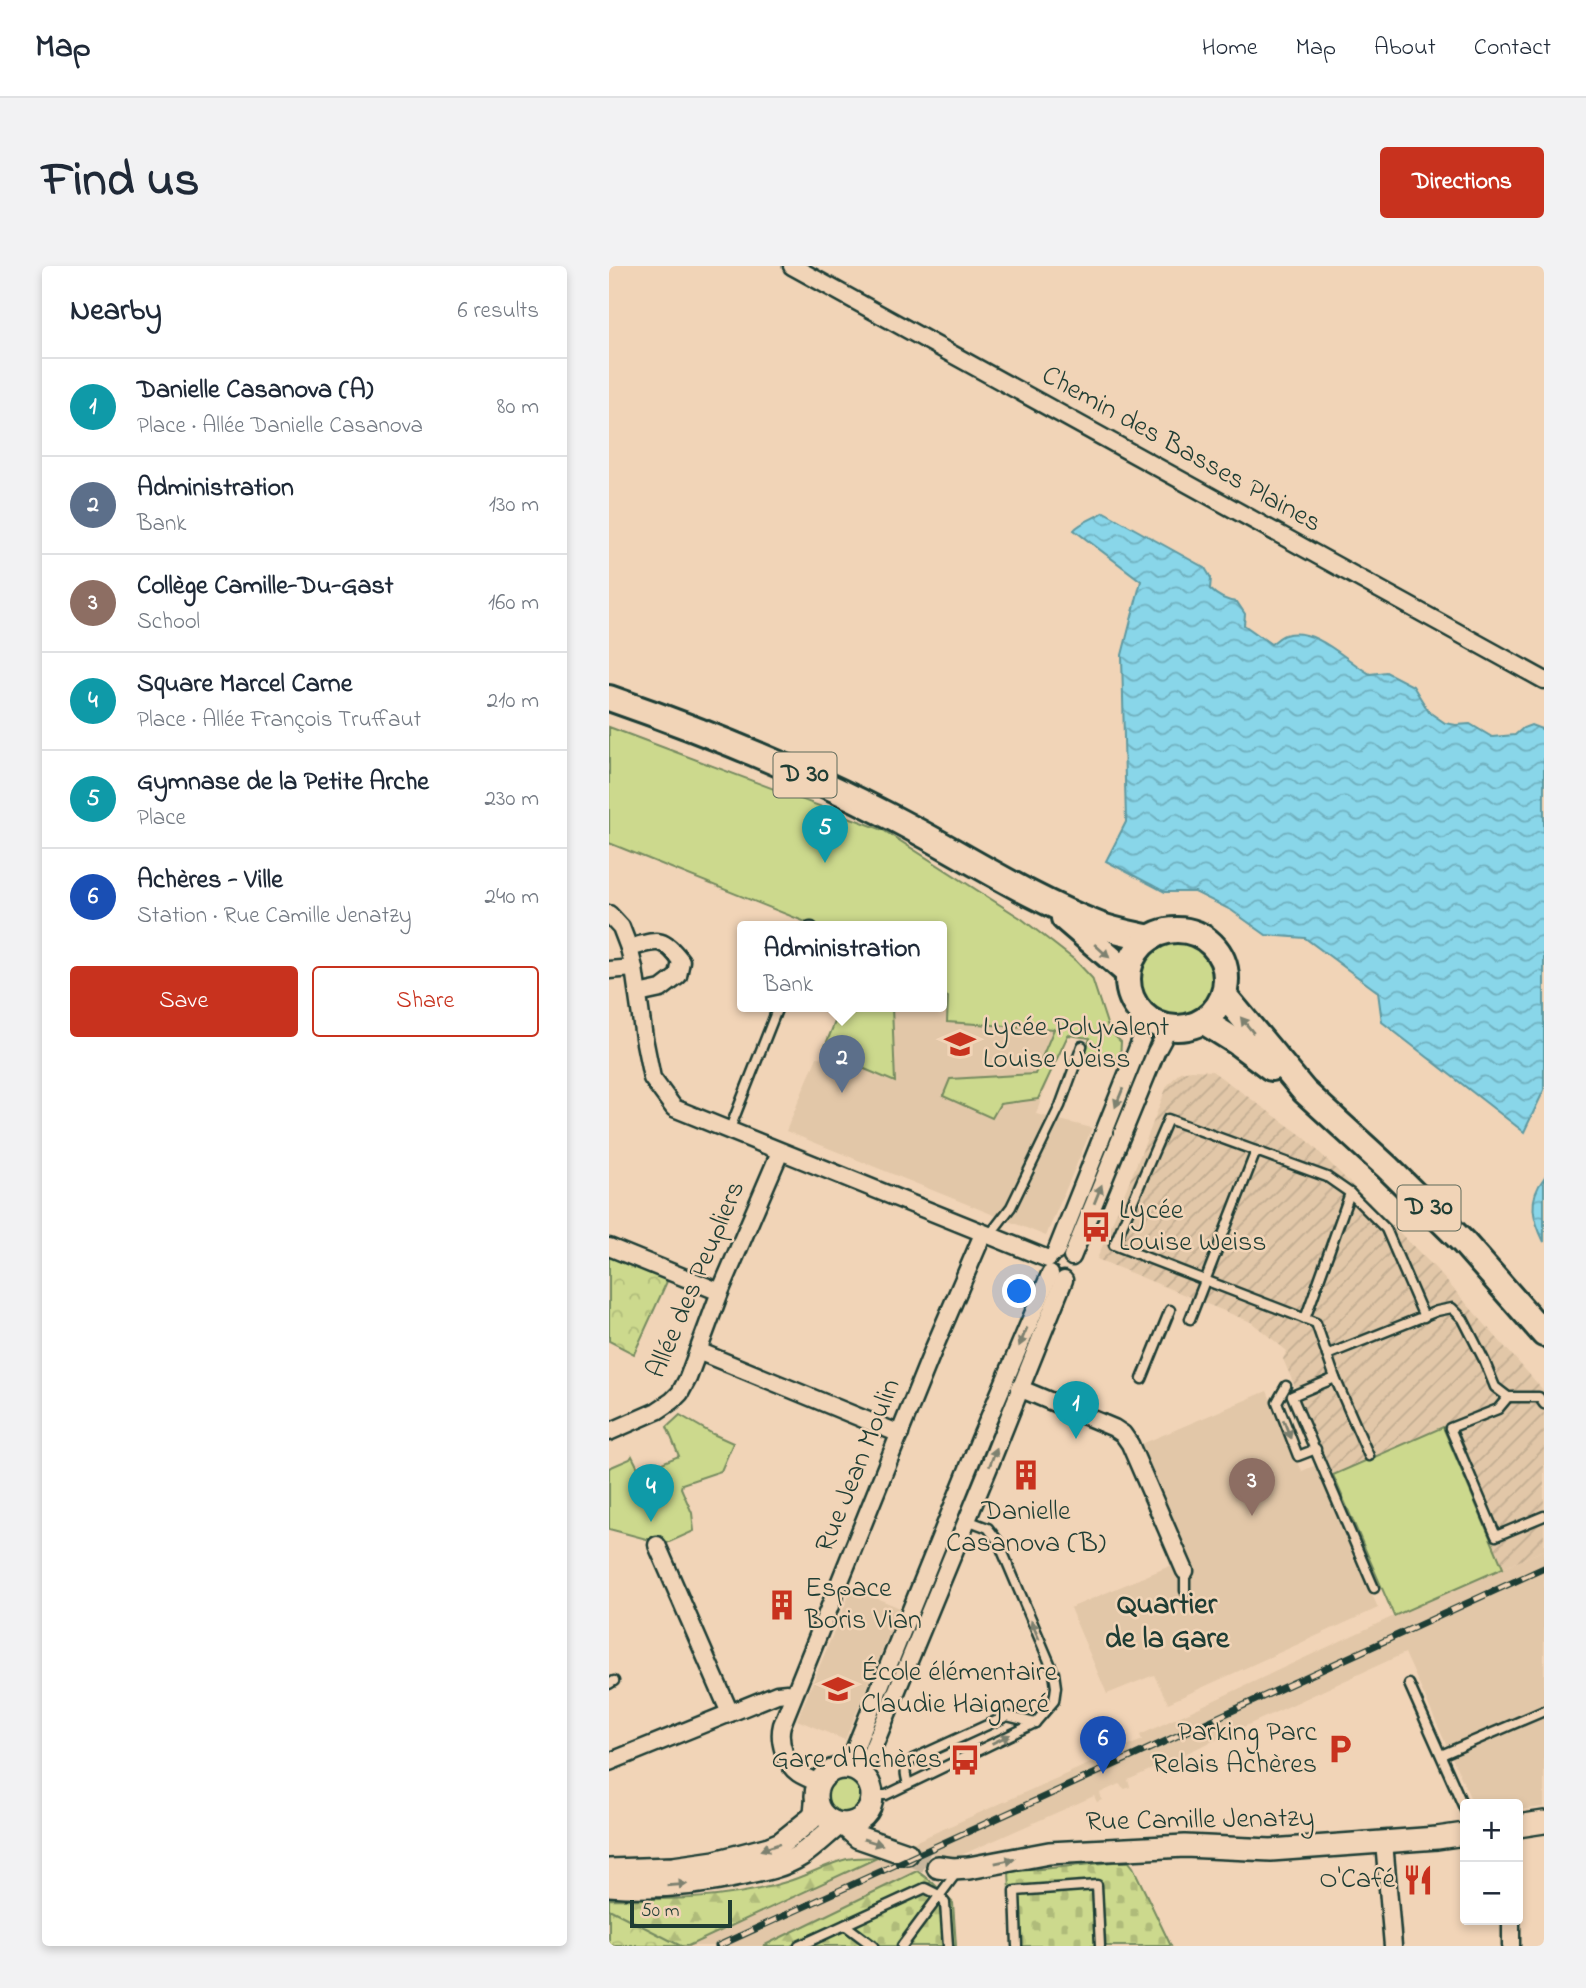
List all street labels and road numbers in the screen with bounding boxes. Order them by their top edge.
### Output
street label: Chemin des Basses Plaines [1033,356,1329,544]
road number: D 30 [773,752,837,797]
street label: Allée des Peupliers [637,1175,757,1385]
road number: D 30 [1397,1186,1461,1231]
street label: Rue Jean Moulin [806,1373,912,1559]
street label: Rue Camille Jenatzy [1085,1799,1315,1843]

